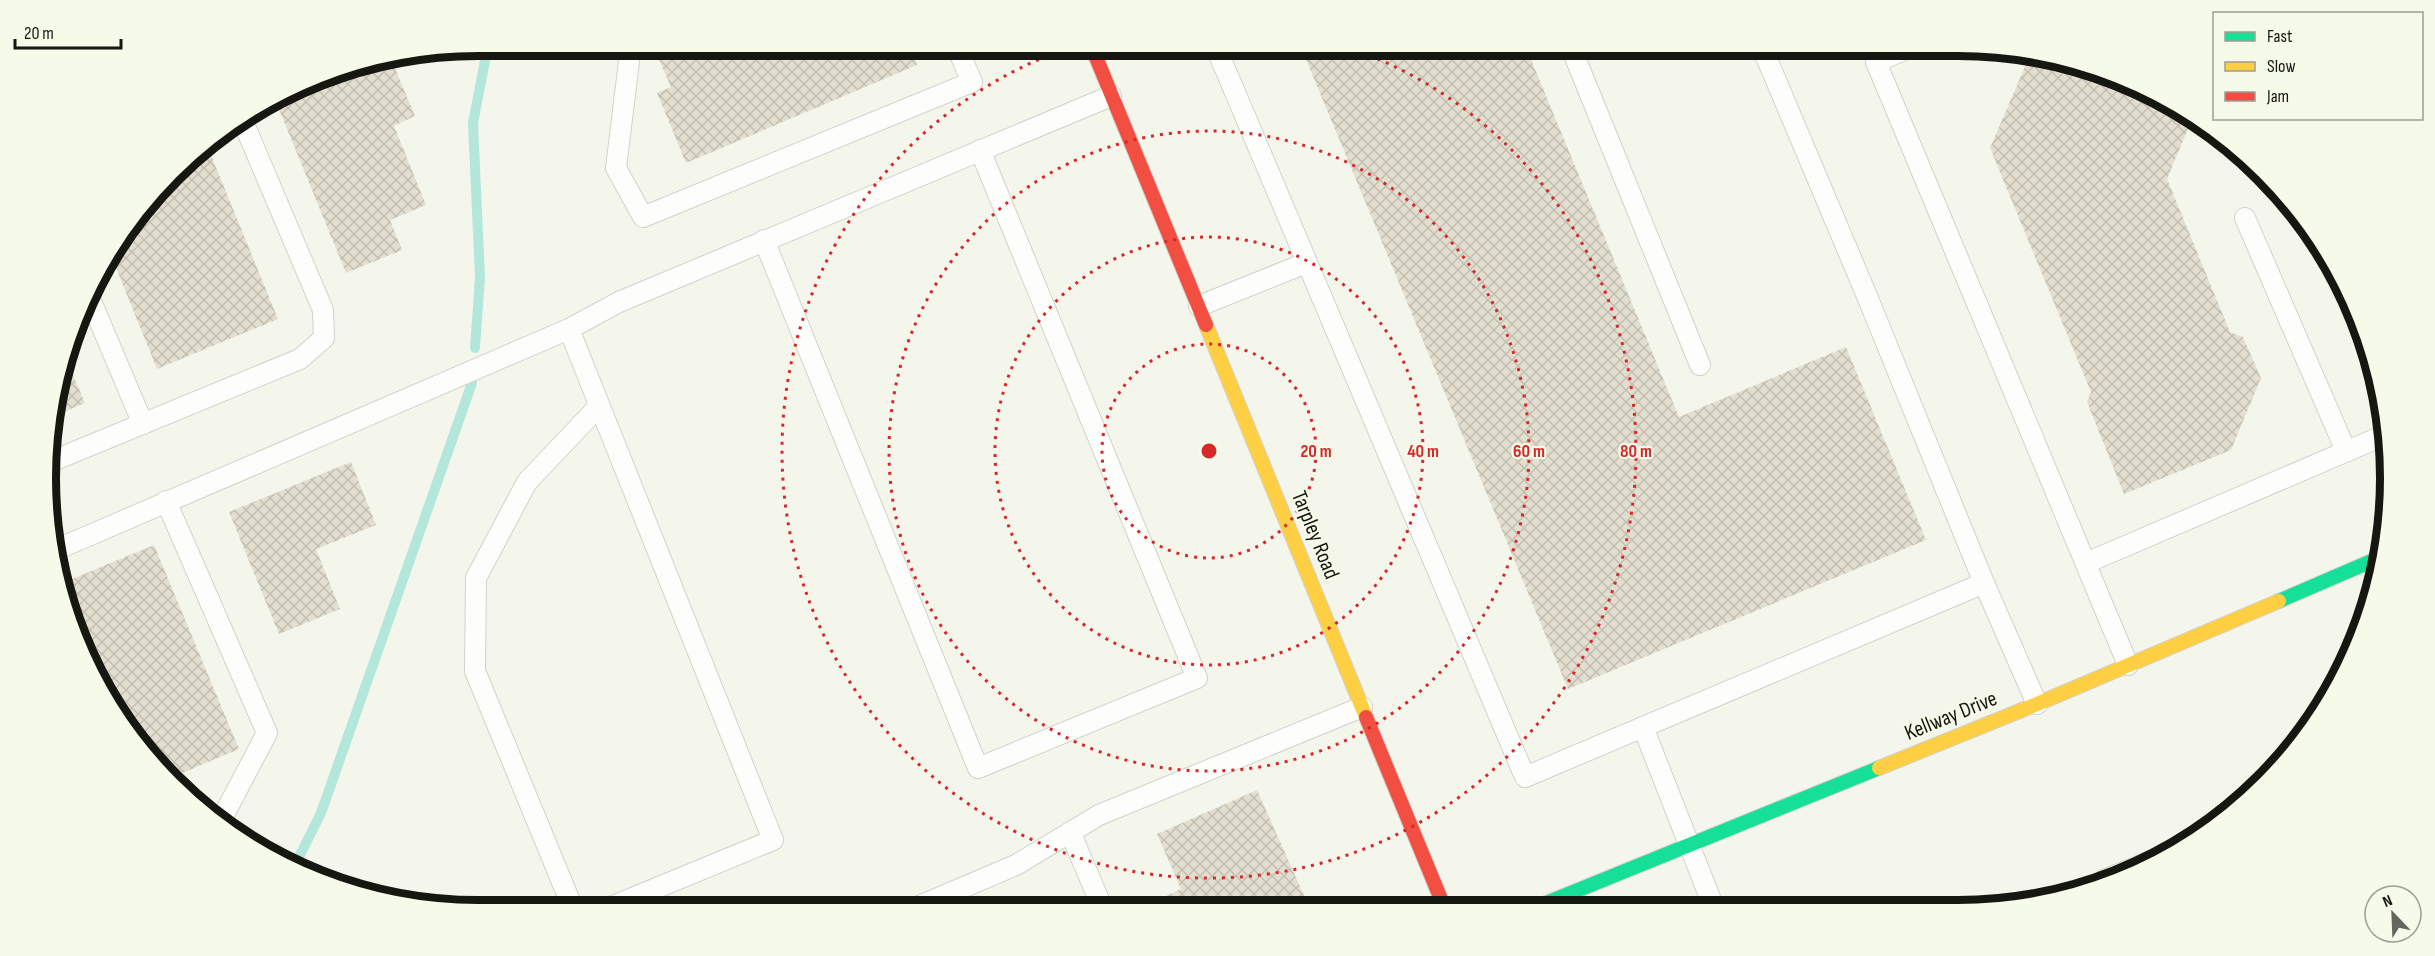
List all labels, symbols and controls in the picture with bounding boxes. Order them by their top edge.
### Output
scale bar [15,12,122,50]
legend [2213,12,2423,120]
text: 20 m [24,23,54,44]
text: Fast [2267,26,2293,47]
text: Slow [2267,56,2296,77]
text: Jam [2266,86,2289,107]
centre of rings [1199,441,1219,461]
text: 20 m [1300,441,1332,462]
text: 40 m [1407,441,1439,462]
text: 60 m [1513,441,1545,462]
text: 80 m [1620,441,1652,462]
street label: Tarpley Road [1285,487,1345,583]
street label: Kellway Drive [1901,685,2001,747]
north arrow [2363,884,2423,944]
text: N [2380,891,2395,912]

